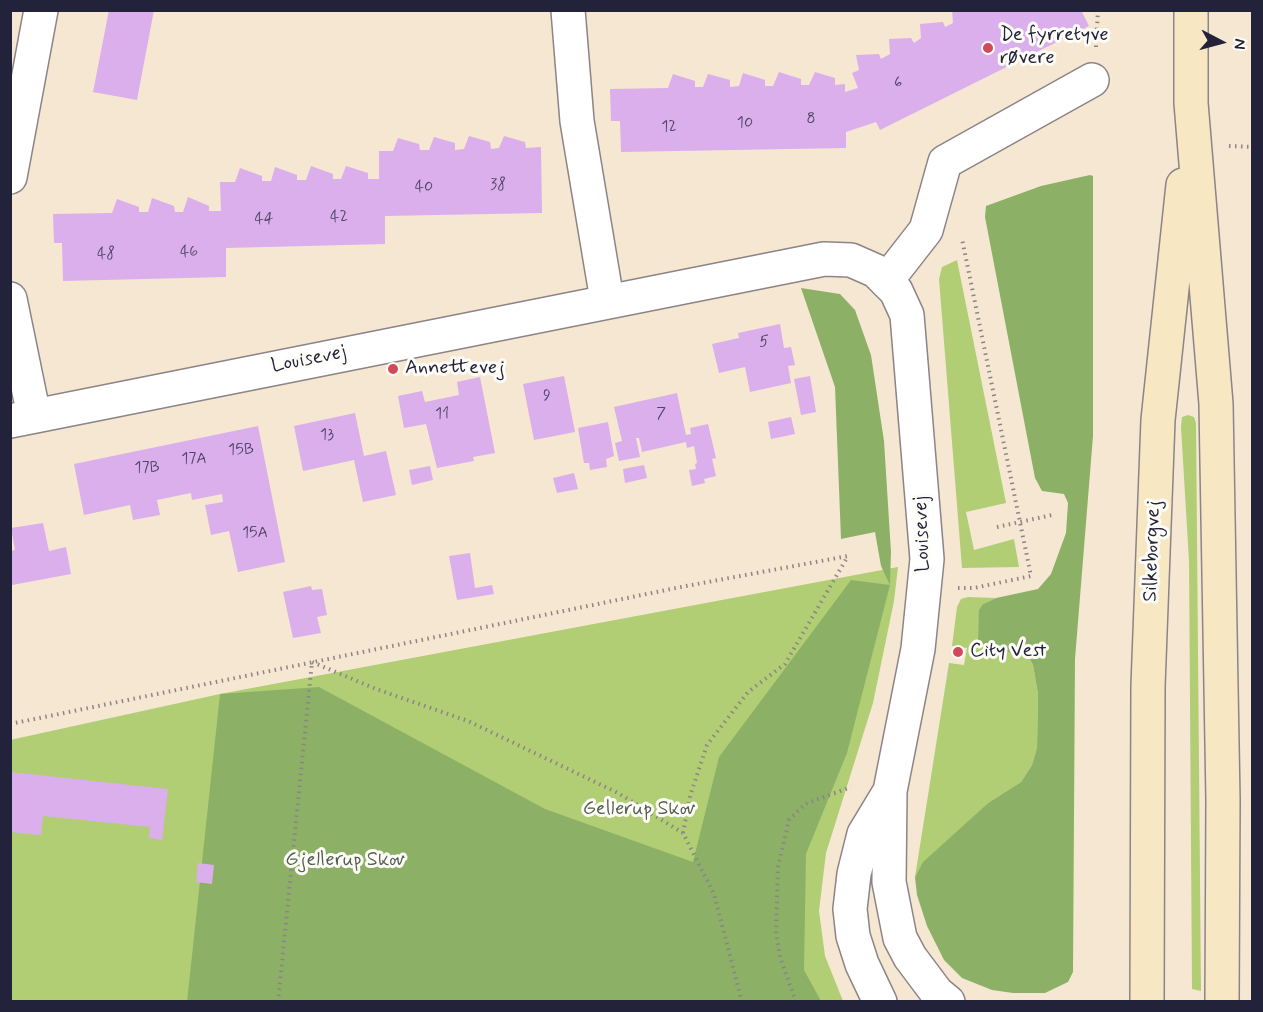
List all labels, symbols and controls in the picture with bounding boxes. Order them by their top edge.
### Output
north arrow [1191,12,1251,72]
place label: De fyrretyve røvere [1000,24,1108,71]
text: N [1228,38,1250,50]
marker: De fyrretyve røvere [981,41,995,55]
house number: 6 [894,74,902,94]
house number: 8 [806,110,816,130]
house number: 10 [737,114,753,134]
house number: 12 [661,118,677,138]
house number: 38 [490,176,506,196]
house number: 40 [415,178,433,198]
house number: 42 [330,208,348,228]
house number: 44 [254,210,274,230]
house number: 46 [180,243,198,263]
house number: 48 [97,245,115,265]
house number: 5 [759,333,769,353]
street label: Louisevej [269,341,349,379]
place label: Annettevej [405,357,505,381]
marker: Annettevej [386,362,400,376]
house number: 9 [543,387,551,407]
house number: 11 [435,405,449,425]
house number: 7 [656,405,666,425]
house number: 13 [320,426,334,446]
house number: 15B [228,441,254,461]
house number: 17A [181,450,207,470]
house number: 17B [134,459,160,479]
street label: Louisevej [910,496,936,572]
street label: Silkeborgvej [1139,500,1167,602]
house number: 15A [242,524,268,544]
place label: City Vest [970,640,1046,664]
marker: City Vest [951,645,965,659]
park label: Gellerup Skov [583,798,695,822]
park label: Gjellerup Skov [285,849,405,873]

